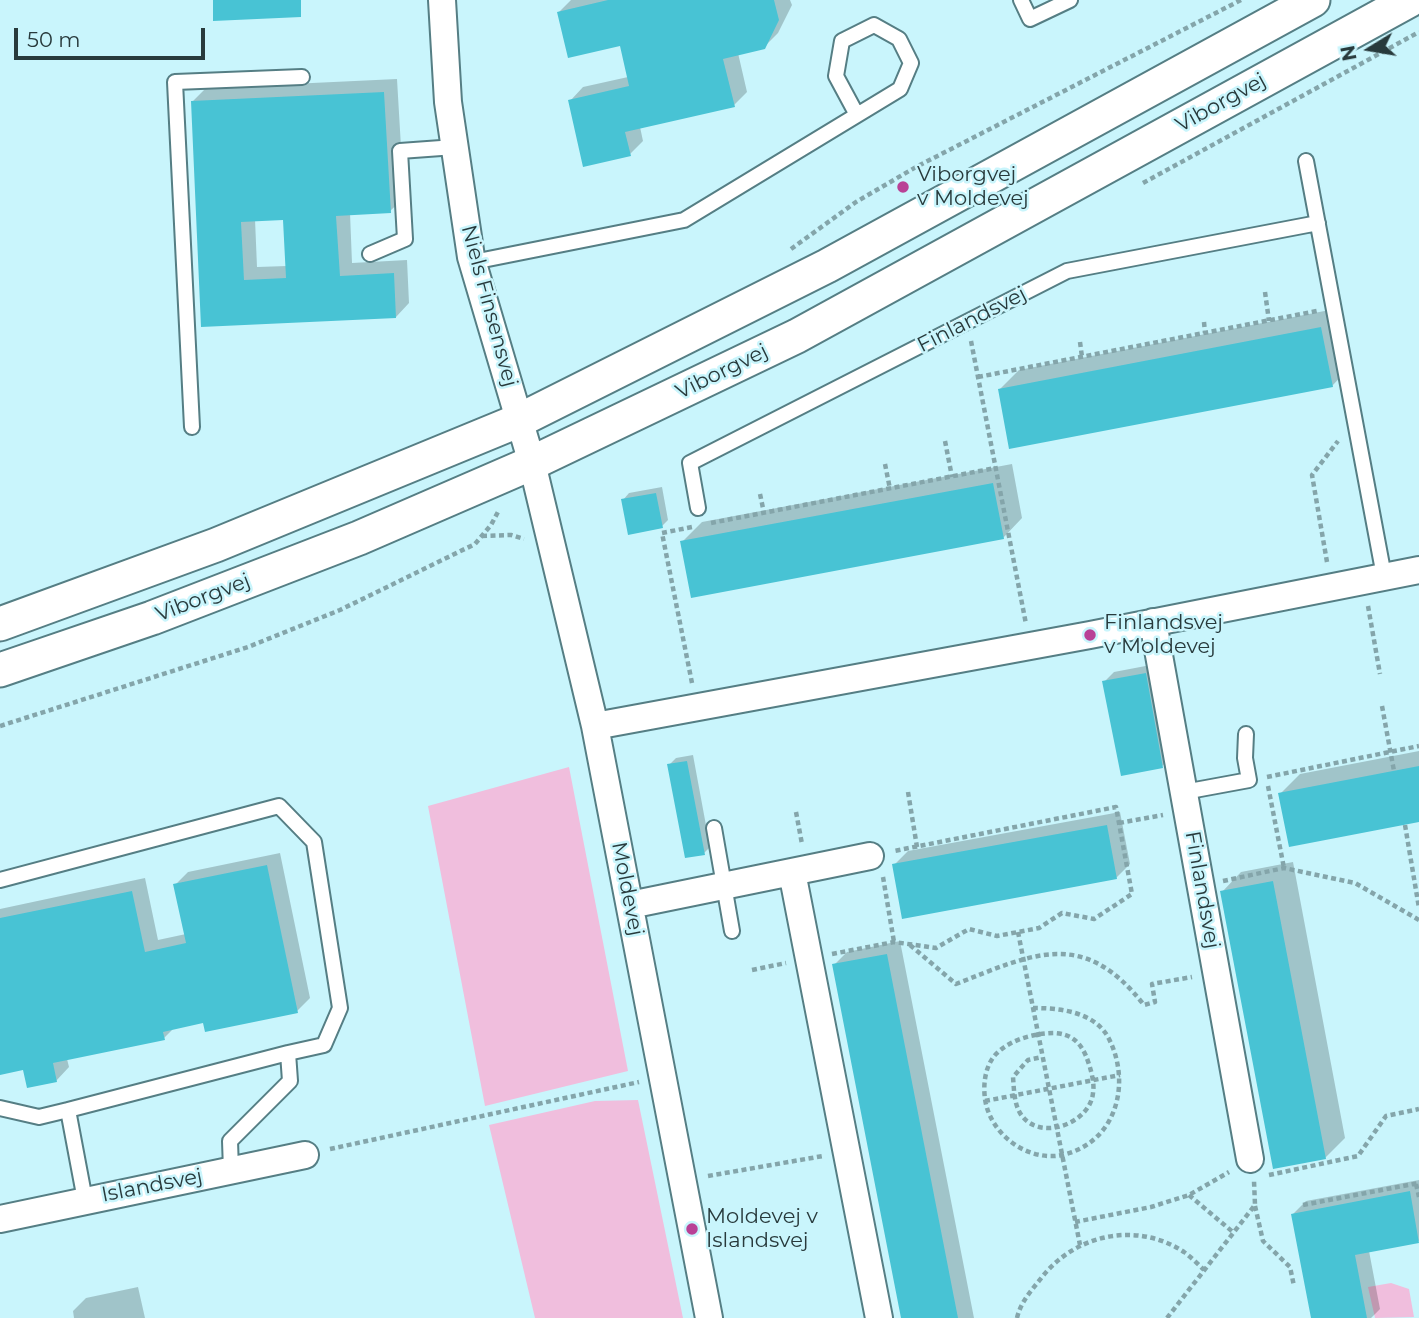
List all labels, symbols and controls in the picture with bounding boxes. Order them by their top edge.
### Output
scale bar [18,14,208,58]
north arrow [1335,14,1405,84]
text: 50 m [27,27,81,52]
text: N [1336,43,1362,63]
street label: Viborgvej [1171,68,1271,138]
place label: Viborgvej v Moldevej [917,162,1029,212]
marker: Viborgvej v Moldevej [895,179,911,195]
street label: Niels Finsensvej [455,222,523,390]
street label: Finlandsvej [913,282,1031,358]
street label: Viborgvej [672,339,772,405]
street label: Viborgvej [152,568,254,628]
place label: Finlandsvej v Moldevej [1104,610,1223,660]
marker: Finlandsvej v Moldevej [1082,627,1098,643]
street label: Finlandsvej [1179,829,1225,951]
street label: Moldevej [606,840,648,938]
street label: Islandsvej [99,1164,205,1208]
place label: Moldevej v Islandsvej [706,1204,818,1254]
marker: Moldevej v Islandsvej [684,1221,700,1237]

